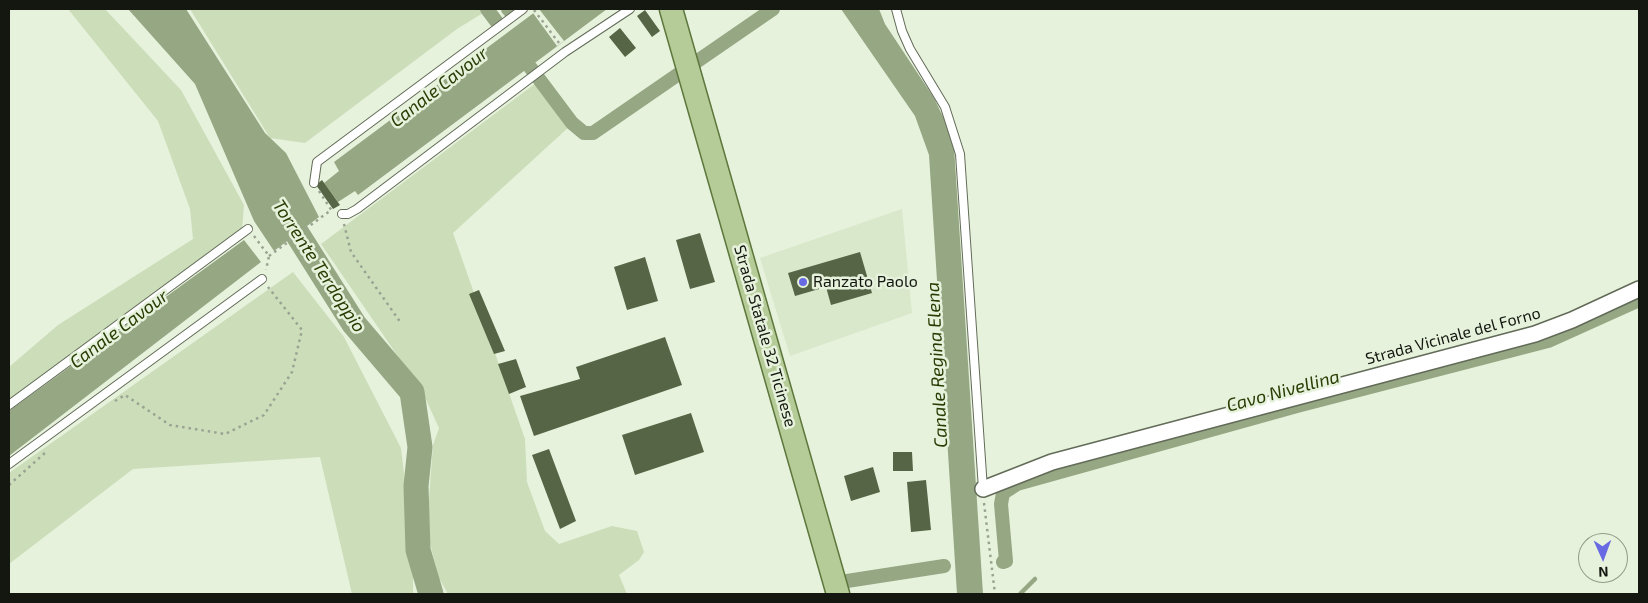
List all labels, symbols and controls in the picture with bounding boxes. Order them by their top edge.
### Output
water label: Canale Cavour [386,42,492,132]
water label: Torrente Terdoppio [268,195,370,337]
street label: Strada Statale 32 Ticinese [730,243,800,429]
place label: Ranzato Paolo [813,272,918,292]
marker: Ranzato Paolo [797,276,809,288]
water label: Canale Regina Elena [922,282,952,448]
water label: Canale Cavour [66,285,172,373]
street label: Strada Vicinale del Forno [1363,303,1543,369]
water label: Cavo Nivellina [1224,366,1342,416]
north arrow [1578,533,1628,583]
text: N [1598,564,1609,581]

